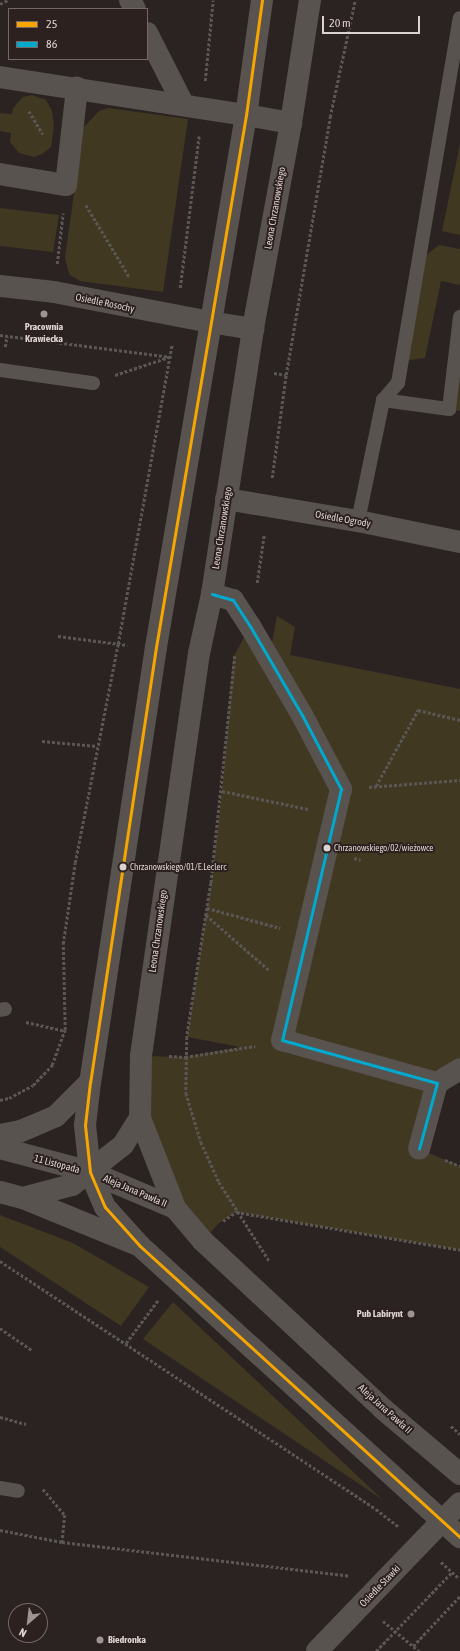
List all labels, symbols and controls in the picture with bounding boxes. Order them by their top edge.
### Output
legend [8,8,148,60]
scale bar [324,8,422,34]
text: 20 m [329,16,351,30]
text: 25 [46,17,57,31]
text: 86 [46,37,57,51]
street label: Leona Chrzanowskiego [262,166,288,250]
street label: Osiedle Rosochy [74,291,136,315]
marker: Pracownia Krawiecka [39,309,49,319]
place label: Pracownia Krawiecka [25,320,63,344]
street label: Leona Chrzanowskiego [210,486,234,570]
street label: Osiedle Ogrody [314,508,372,530]
marker: Chrzanowskiego/02/wieżowce [322,843,332,853]
place label: Chrzanowskiego/02/wieżowce [334,843,433,853]
marker: Chrzanowskiego/01/E.Leclerc [118,862,128,872]
place label: Chrzanowskiego/01/E.Leclerc [130,862,227,872]
street label: Leona Chrzanowskiego [146,889,170,973]
street label: 11 Listopada [33,1152,81,1176]
street label: Aleja Jana Pawła II [101,1172,169,1210]
place label: Pub Labirynt [357,1308,403,1320]
marker: Pub Labirynt [406,1309,416,1319]
street label: Aleja Jana Pawła II [356,1382,414,1436]
street label: Osiedle Stawki [357,1563,403,1609]
north arrow [8,1603,48,1643]
text: N [17,1626,29,1640]
place label: Biedronka [108,1634,146,1646]
marker: Biedronka [95,1635,105,1645]

